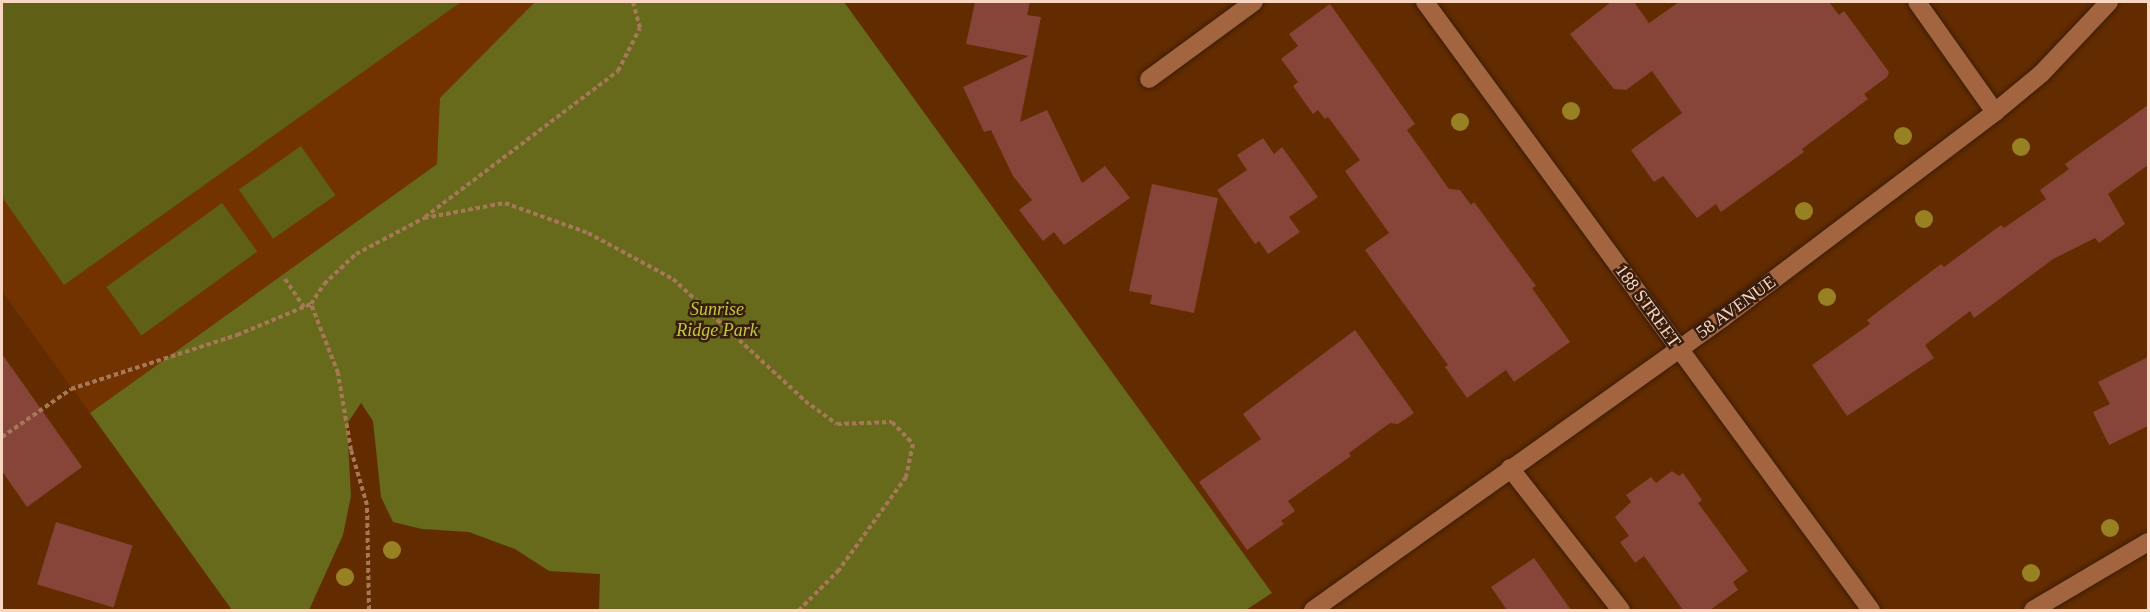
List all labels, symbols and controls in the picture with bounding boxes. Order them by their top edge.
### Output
street label: 188 STREET [1611,260,1685,352]
street label: 58 AVENUE [1692,271,1780,343]
park label: Sunrise Ridge Park [676,299,758,342]

